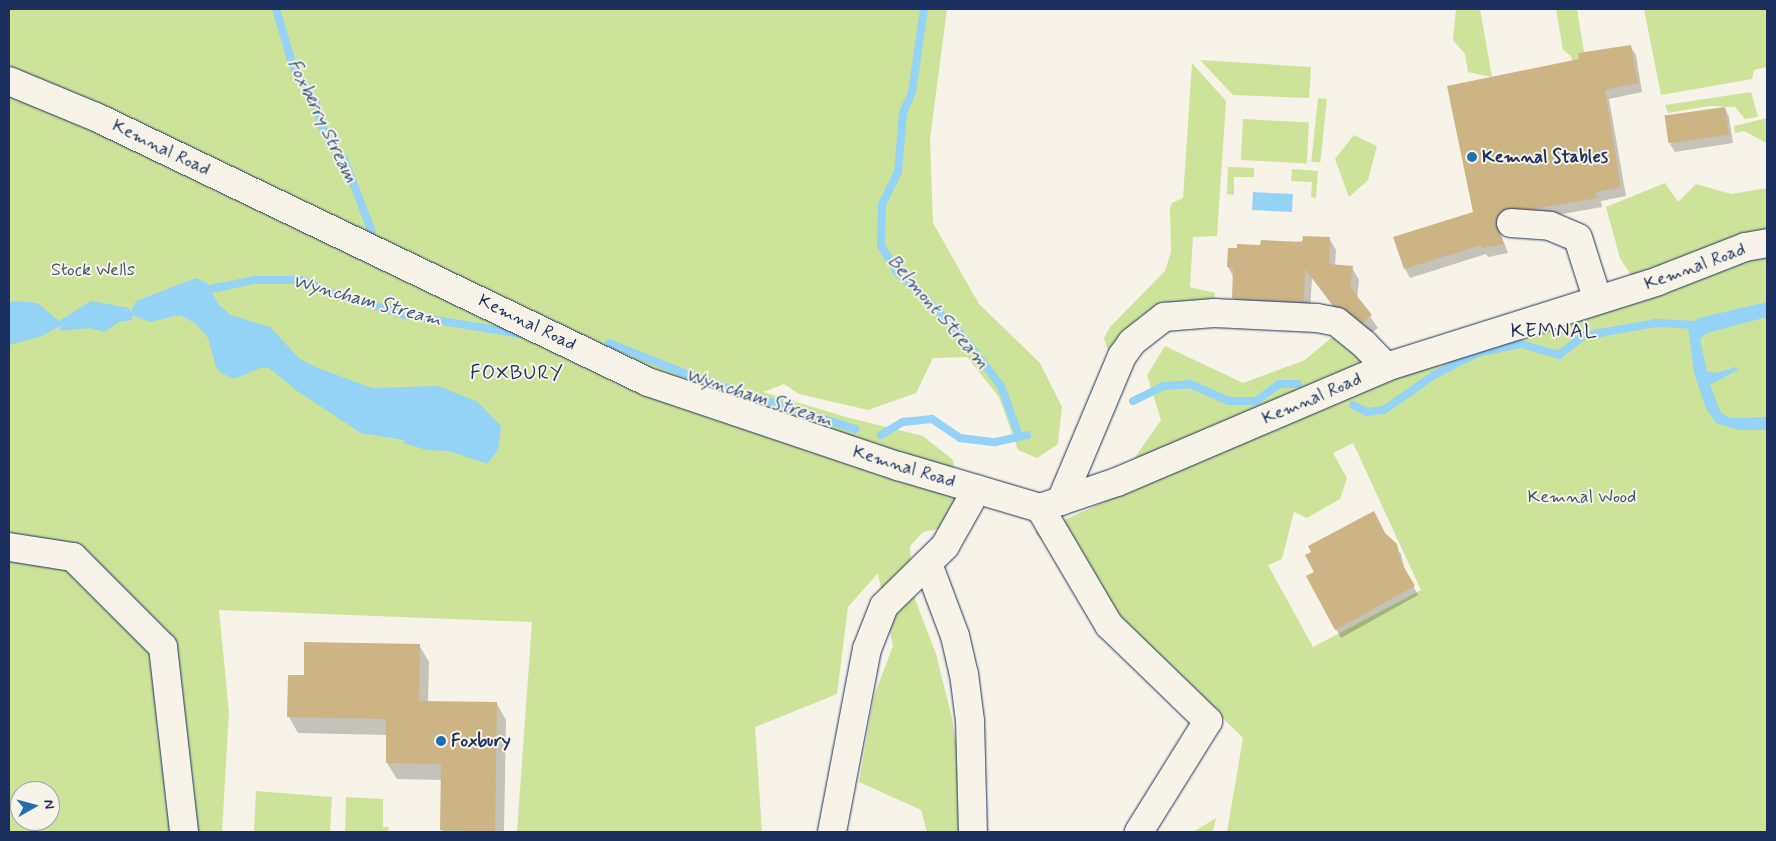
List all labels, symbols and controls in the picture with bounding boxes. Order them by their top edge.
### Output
water label: Foxberry Stream [282,55,362,187]
street label: Kemnal Road [108,115,214,181]
place label: Kemnal Stables [1482,146,1609,168]
marker: Kemnal Stables [1466,151,1478,163]
street label: Kemnal Road [1641,239,1749,295]
water label: Belmont Stream [885,253,991,371]
park label: Stock Wells [50,259,136,281]
water label: Wyncham Stream [292,271,442,331]
street label: Kemnal Road [474,290,580,356]
district label: KEMNAL [1510,319,1598,343]
district label: FOXBURY [469,361,565,385]
water label: Wyncham Stream [684,364,834,432]
street label: Kemnal Road [1259,368,1365,430]
street label: Kemnal Road [850,441,958,493]
park label: Kemnal Wood [1527,486,1637,508]
place label: Foxbury [451,730,511,752]
marker: Foxbury [435,735,447,747]
north arrow [10,781,60,831]
text: N [39,799,58,810]

